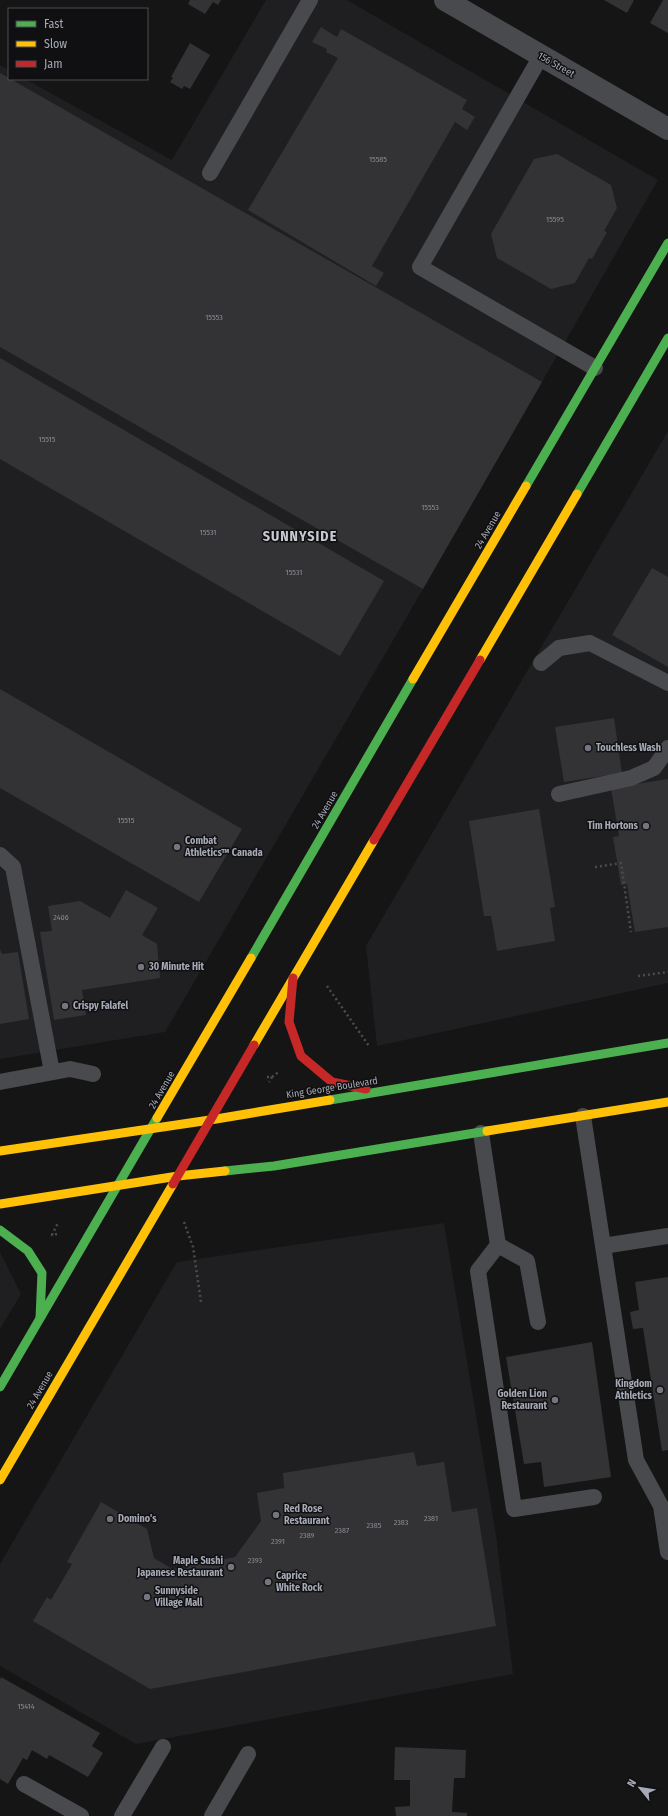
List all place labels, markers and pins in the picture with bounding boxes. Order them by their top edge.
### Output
place label: Touchless Wash [596,742,661,754]
marker: Touchless Wash [583,743,593,753]
place label: Tim Hortons [587,820,639,832]
marker: Tim Hortons [641,821,651,831]
place label: Combat Athletics™ Canada [184,835,263,859]
marker: Combat Athletics™ Canada [172,842,182,852]
place label: 30 Minute Hit [148,961,205,973]
marker: 30 Minute Hit [136,962,146,972]
place label: Crispy Falafel [73,1000,129,1012]
marker: Crispy Falafel [60,1001,70,1011]
place label: Kingdom Athletics [614,1378,653,1402]
marker: Kingdom Athletics [655,1385,665,1395]
place label: Golden Lion Restaurant [497,1388,547,1412]
marker: Golden Lion Restaurant [550,1395,560,1405]
place label: Red Rose Restaurant [284,1503,330,1527]
marker: Red Rose Restaurant [271,1510,281,1520]
place label: Domino's [118,1513,157,1525]
marker: Domino's [105,1514,115,1524]
place label: Maple Sushi Japanese Restaurant [136,1555,223,1579]
marker: Maple Sushi Japanese Restaurant [226,1562,236,1572]
place label: Caprice White Rock [276,1570,323,1594]
marker: Caprice White Rock [263,1577,273,1587]
place label: Sunnyside Village Mall [154,1585,203,1609]
marker: Sunnyside Village Mall [142,1592,152,1602]

